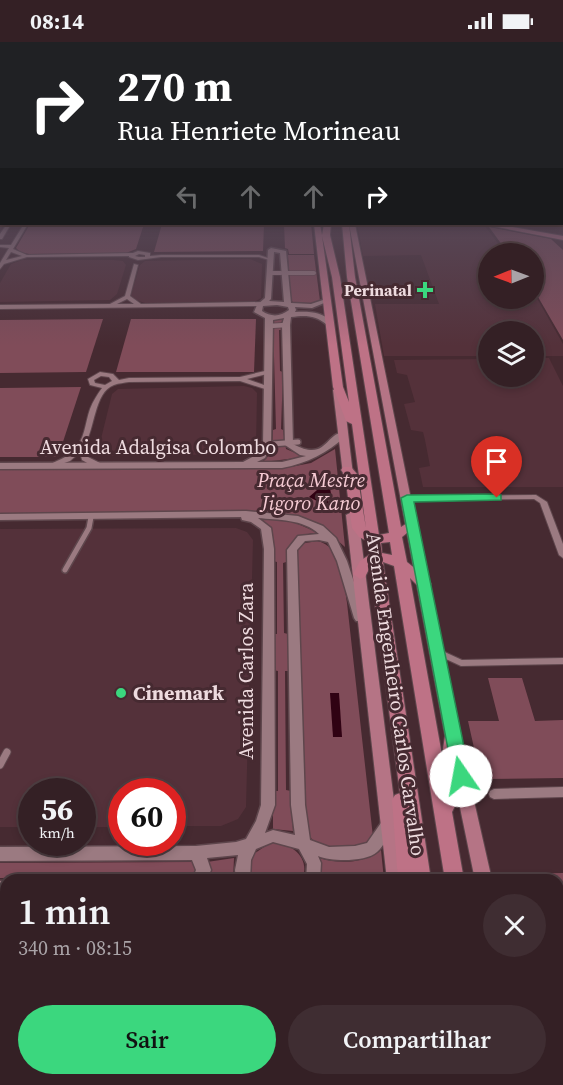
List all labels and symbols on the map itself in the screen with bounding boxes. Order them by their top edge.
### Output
north arrow [478,243,544,309]
place label: Perinatal [344,279,412,301]
marker: Perinatal [416,281,434,299]
street label: Avenida Adalgisa Colombo [40,433,276,461]
pin [471,436,522,498]
park label: Praça Mestre Jigoro Kano [256,466,365,517]
street label: Avenida Engenheiro Carlos Carvalho [359,530,433,858]
street label: Avenida Carlos Zara [232,582,260,759]
place label: Cinemark [133,679,224,707]
marker: Cinemark [114,686,128,700]
position arrow [429,744,493,808]
speed limit sign: 60 [108,778,186,856]

